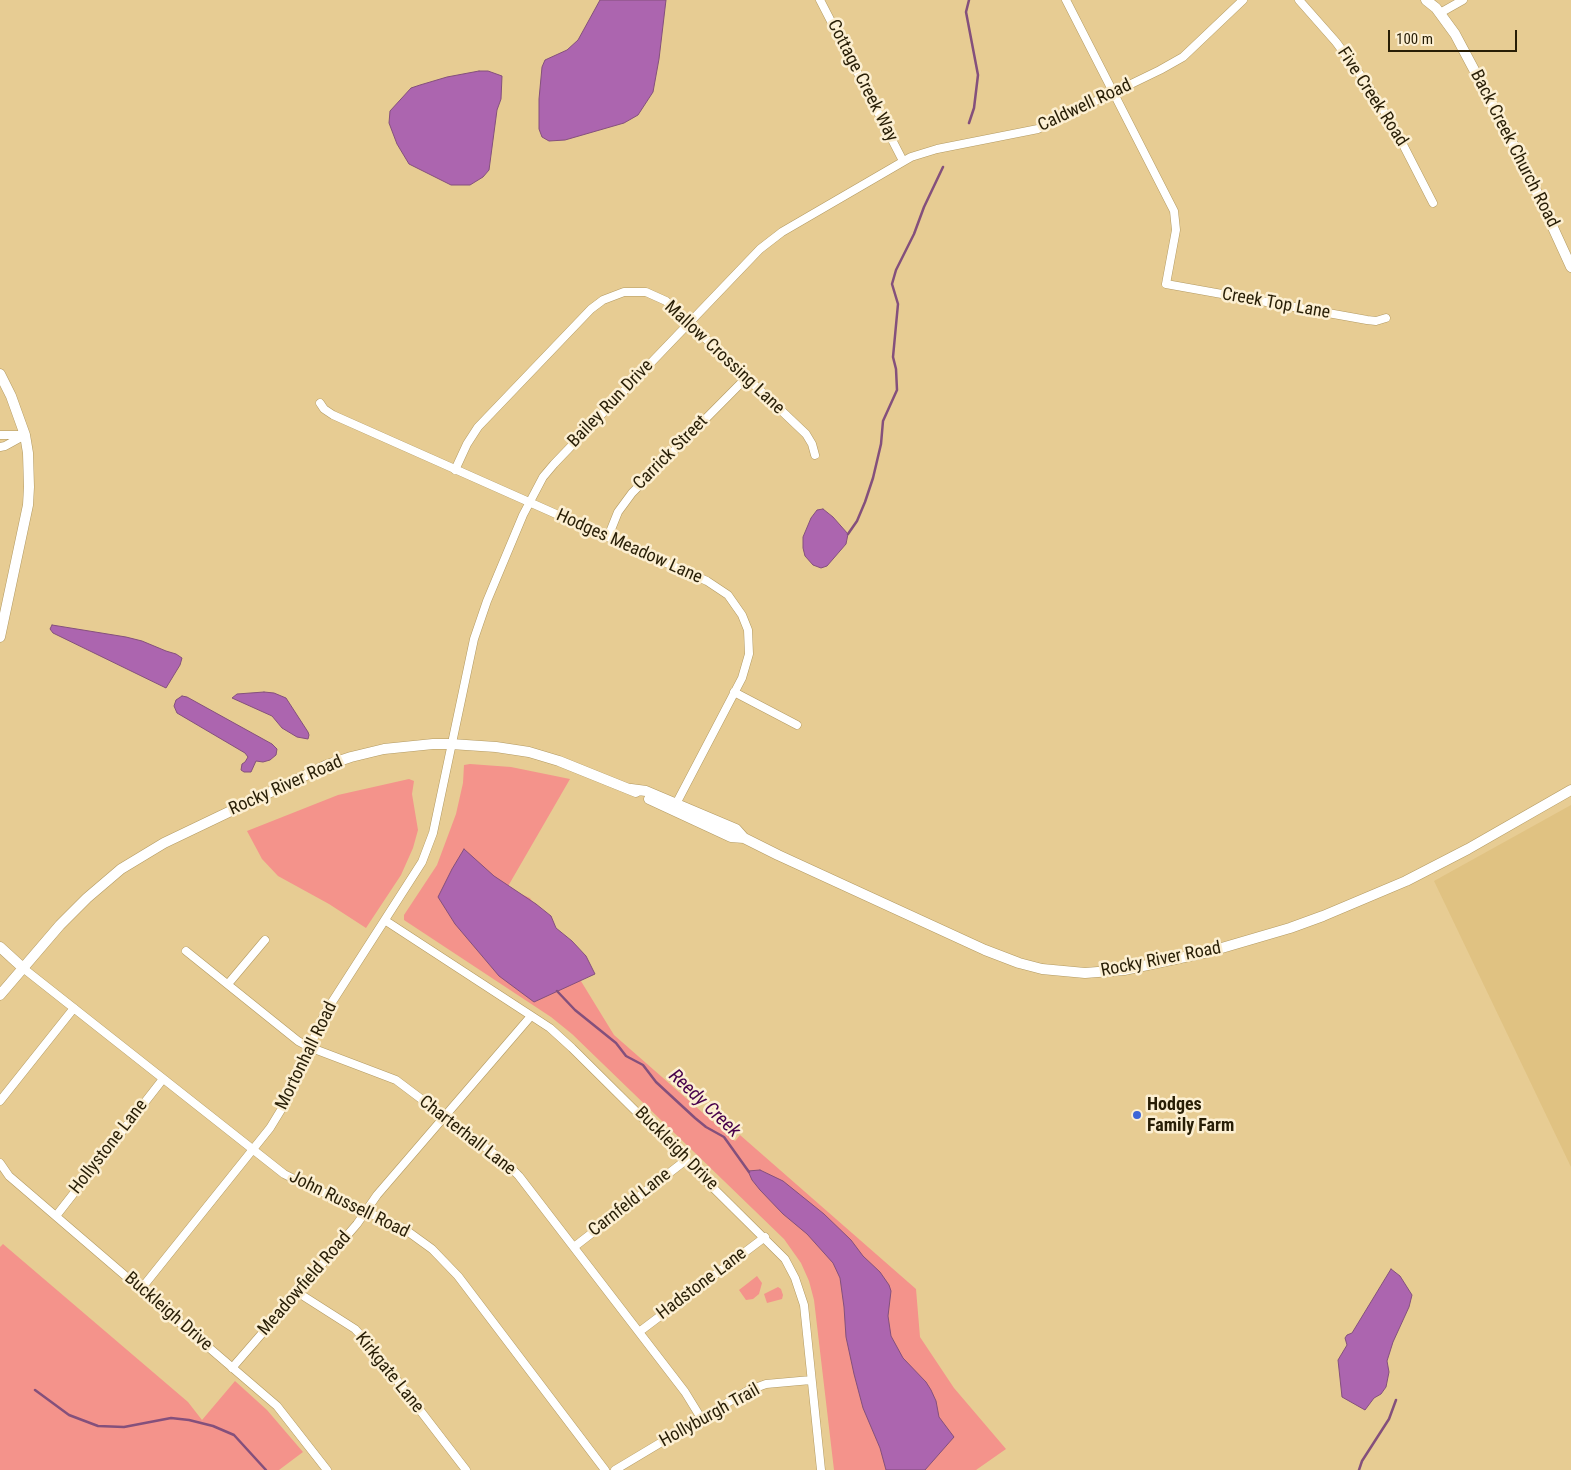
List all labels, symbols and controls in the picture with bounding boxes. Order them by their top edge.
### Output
street label: Cottage Creek Way [822,16,902,146]
scale bar [1391,20,1520,52]
text: 100 m [1396,30,1433,48]
street label: Five Creek Road [1332,43,1412,151]
street label: Back Creek Church Road [1465,67,1563,231]
street label: Caldwell Road [1035,75,1135,137]
street label: Creek Top Lane [1220,284,1332,324]
street label: Mallow Crossing Lane [659,297,789,419]
street label: Bailey Run Drive [564,356,658,452]
street label: Carrick Street [629,411,713,495]
street label: Hodges Meadow Lane [553,505,705,589]
street label: Rocky River Road [226,751,346,821]
street label: Rocky River Road [1099,938,1223,982]
street label: Mortonhall Road [272,999,342,1113]
water label: Reedy Creek [663,1065,745,1143]
street label: Charterhall Lane [414,1092,520,1180]
place label: Hodges Family Farm [1147,1094,1234,1136]
street label: Hollystone Lane [65,1095,153,1199]
street label: Buckleigh Drive [630,1103,722,1195]
marker: Hodges Family Farm [1131,1109,1143,1121]
street label: Carnfeld Lane [585,1164,675,1242]
street label: John Russell Road [285,1167,413,1243]
street label: Meadowfield Road [254,1228,356,1340]
street label: Hadstone Lane [653,1243,751,1325]
street label: Buckleigh Drive [120,1268,216,1356]
street label: Kirkgate Lane [350,1328,428,1418]
street label: Hollyburgh Trail [656,1380,764,1452]

